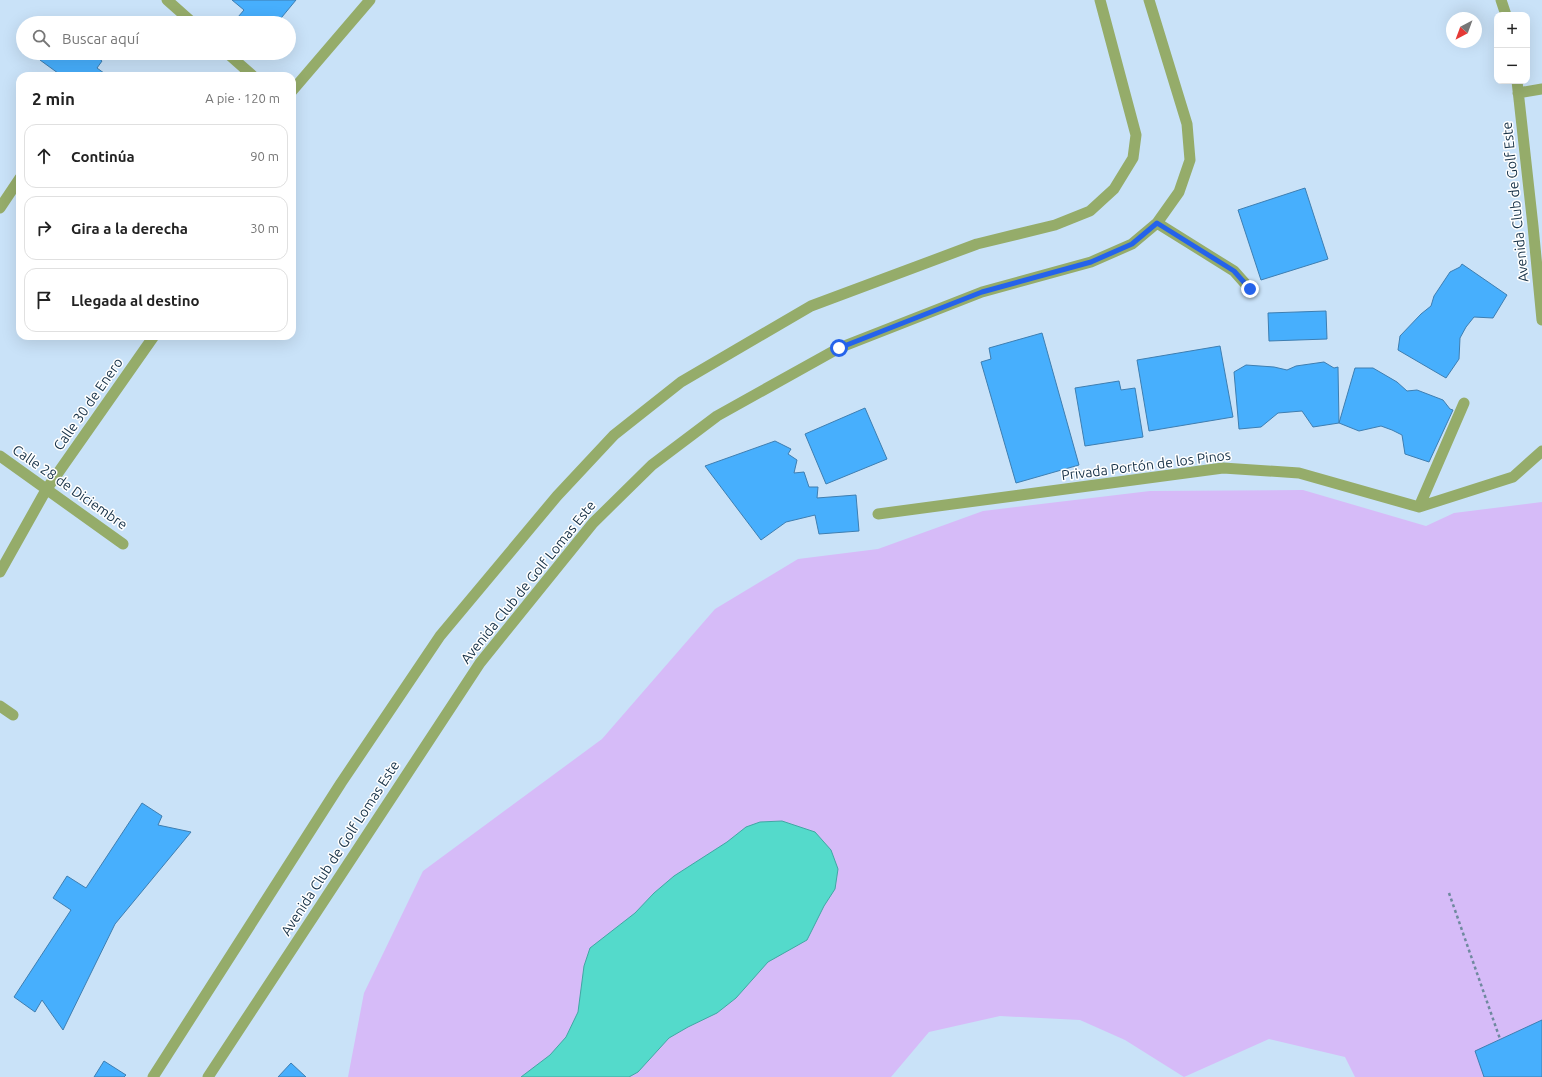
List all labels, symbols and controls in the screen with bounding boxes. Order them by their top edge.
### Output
north arrow [1446,12,1482,48]
map controls [1494,12,1530,84]
button: + [1494,12,1530,48]
search box [16,16,296,60]
icon: search [30,27,52,49]
text: Buscar aquí [62,30,139,47]
button: − [1494,48,1530,84]
text: 2 min [32,89,75,108]
text: A pie · 120 m [205,91,280,105]
street label: Avenida Club de Golf Este [1499,121,1531,283]
icon: ahead [33,145,55,167]
text: Continúa [71,148,135,165]
text: 90 m [250,149,279,163]
icon: right [33,217,55,239]
text: Gira a la derecha [71,220,188,237]
text: 30 m [250,221,279,235]
route end [1241,280,1259,298]
icon: arrive [33,289,55,311]
text: Llegada al destino [71,292,200,309]
route start [830,339,848,357]
street label: Calle 30 de Enero [50,355,126,453]
street label: Calle 28 de Diciembre [10,441,130,533]
street label: Privada Portón de los Pinos [1060,447,1232,483]
street label: Avenida Club de Golf Lomas Este [457,497,599,667]
street label: Avenida Club de Golf Lomas Este [277,758,403,938]

